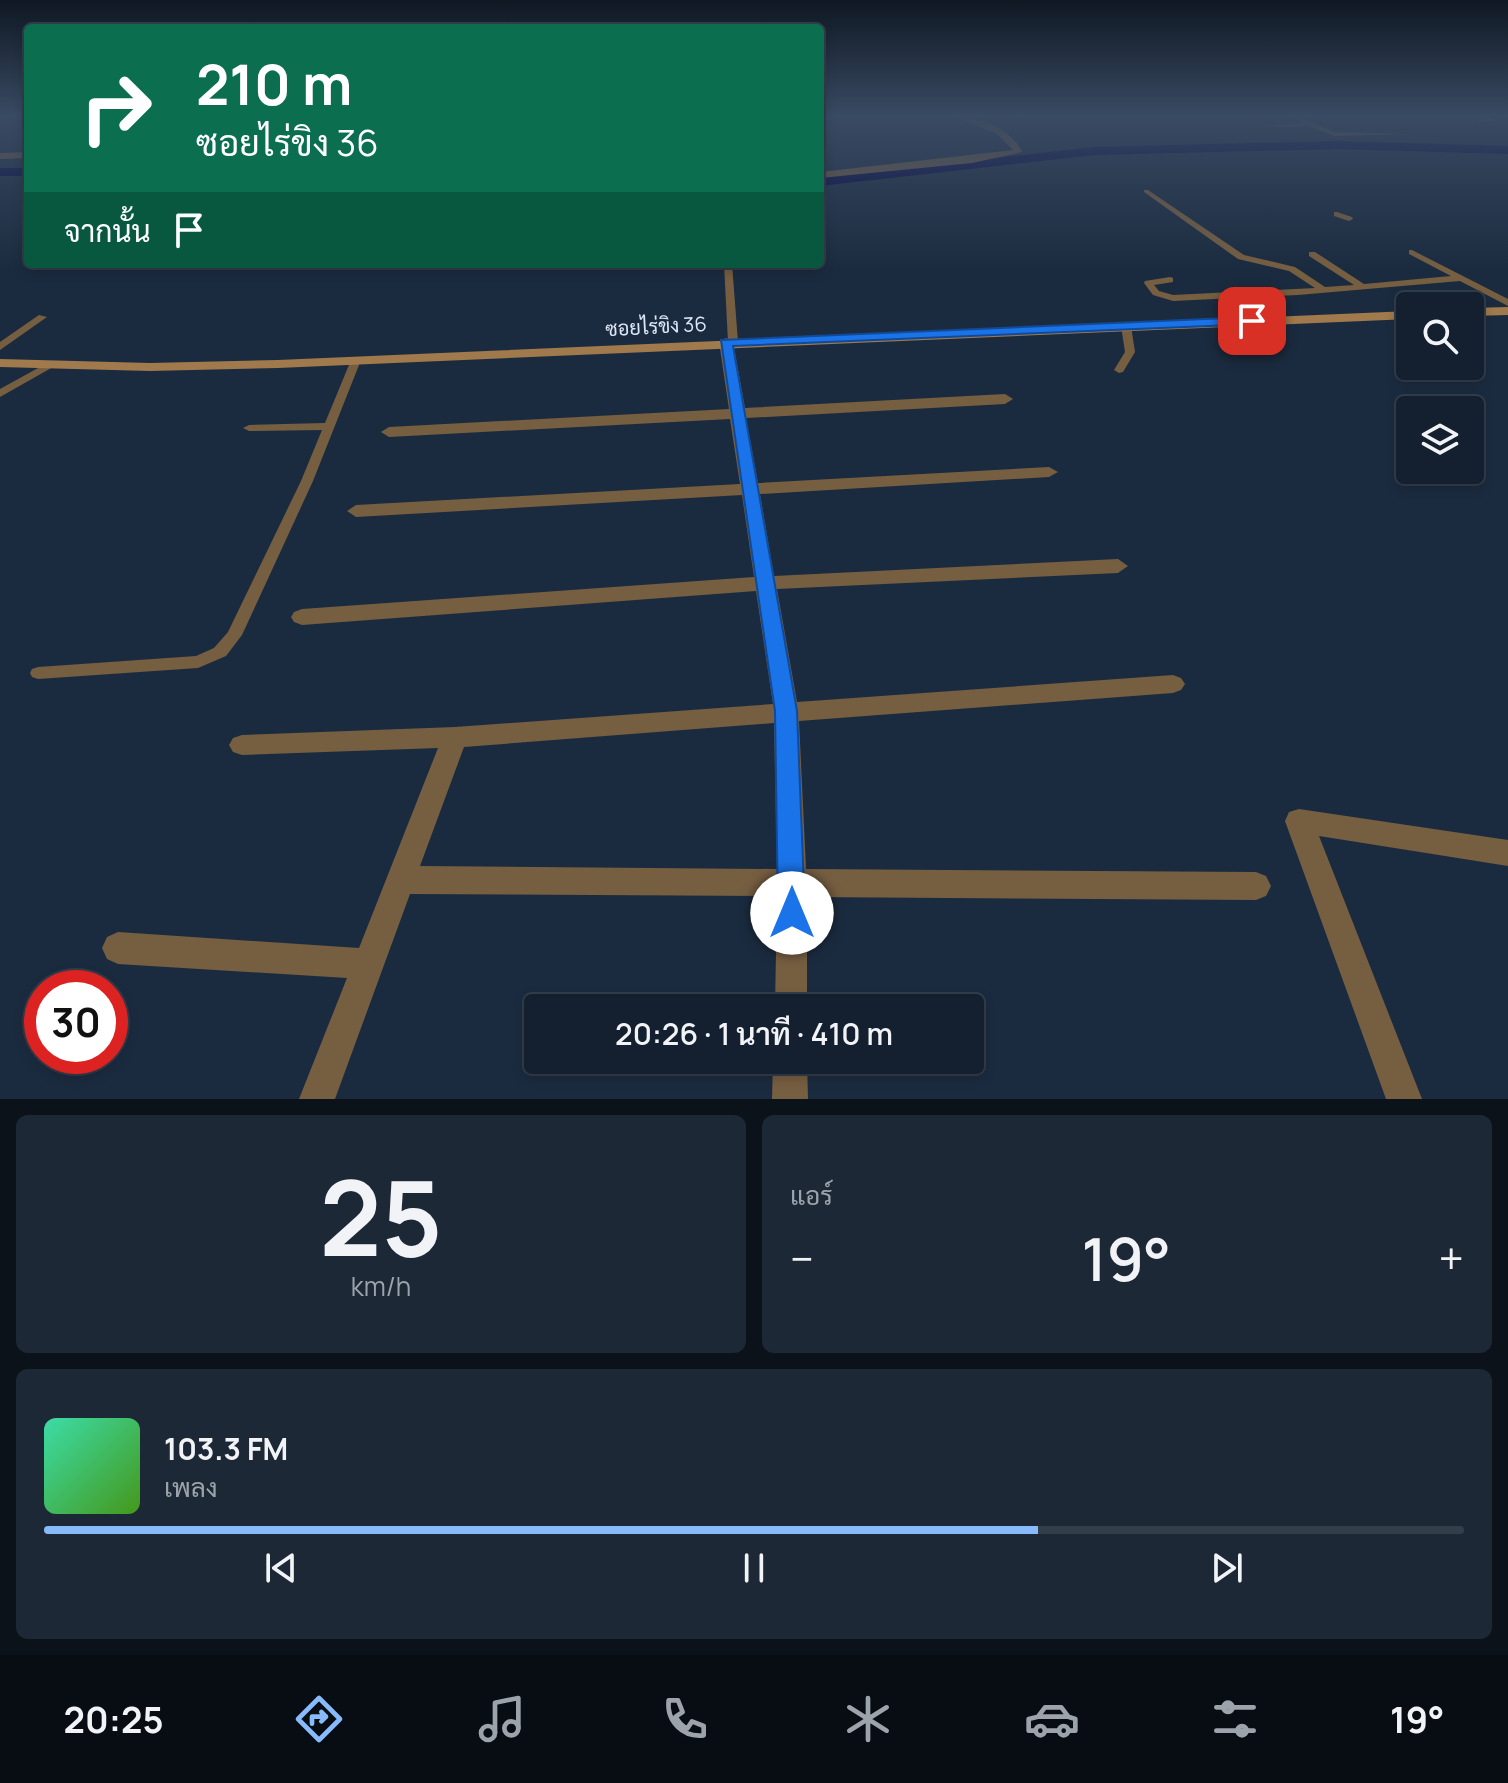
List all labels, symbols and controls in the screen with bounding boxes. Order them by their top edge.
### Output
text: 210 m [196,45,352,122]
icon: right [64,56,168,160]
text: ซอยไร่ขิง 36 [196,118,379,167]
icon: arrive [167,208,211,252]
text: จากนั้น [64,210,151,251]
pin [1218,287,1286,355]
map controls [1396,292,1484,484]
button: search [1396,292,1484,380]
icon: arrive [1230,299,1274,343]
street label: ซอยไร่ขิง 36 [605,310,707,342]
button: layers [1396,396,1484,484]
position arrow [750,871,834,955]
speed limit sign: 30 [24,970,128,1074]
text: 20:26 · 1 นาที · 410 m [615,1013,893,1054]
text: 25 [320,1145,442,1287]
text: แอร์ [790,1177,833,1213]
text: 19° [1081,1217,1171,1299]
text: − [790,1228,814,1288]
text: + [1439,1228,1464,1288]
text: km/h [351,1268,411,1304]
text: 103.3 FM [164,1428,288,1469]
text: เพลง [164,1469,218,1505]
icon: previous [259,1546,303,1590]
icon: pause [732,1546,776,1590]
icon: next [1205,1546,1249,1590]
icon: directions [291,1691,347,1747]
icon: music [474,1691,530,1747]
icon: phone [657,1691,713,1747]
icon: climate [840,1691,896,1747]
icon: car [1024,1691,1080,1747]
icon: filters [1207,1691,1263,1747]
text: 20:25 [64,1695,164,1744]
text: 19° [1390,1695,1444,1744]

